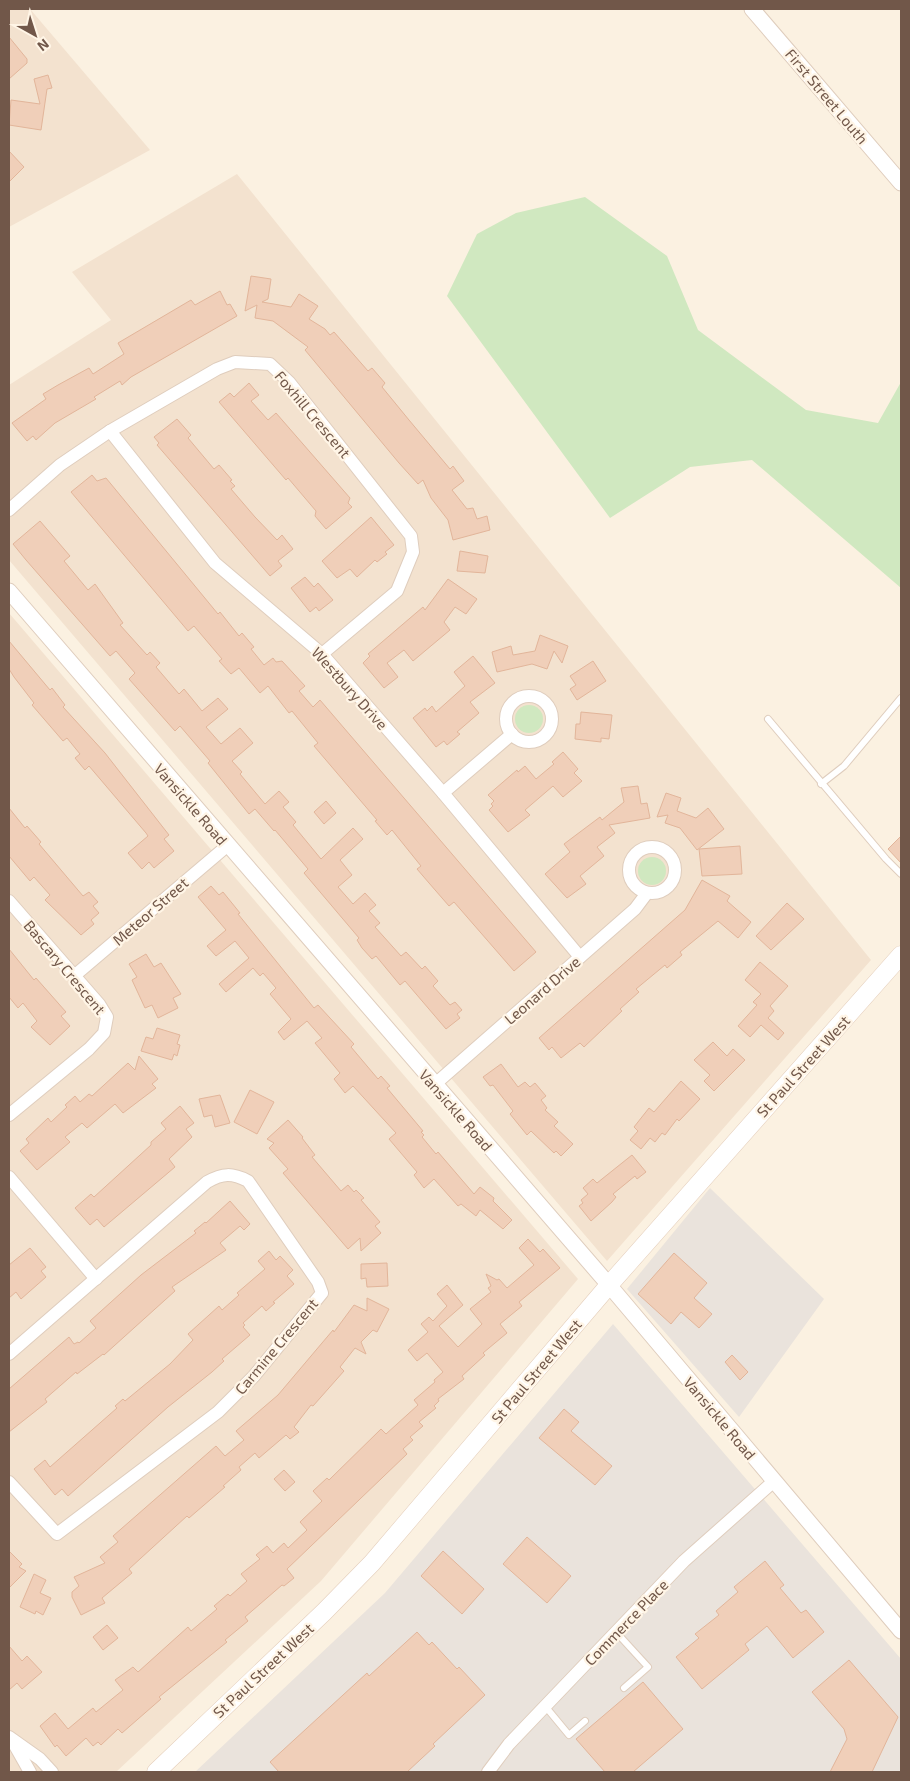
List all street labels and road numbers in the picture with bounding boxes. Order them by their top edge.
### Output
street label: First Street Louth [782,45,872,147]
street label: Foxhill Crescent [271,367,355,461]
street label: Westbury Drive [308,643,392,733]
street label: Vansickle Road [151,759,231,849]
street label: Meteor Street [109,873,192,949]
street label: Bascary Crescent [20,916,110,1018]
street label: Leonard Drive [500,952,584,1028]
street label: St Paul Street West [753,1011,854,1121]
street label: Vansickle Road [416,1065,496,1155]
street label: Carmine Crescent [231,1294,321,1398]
street label: St Paul Street West [487,1315,585,1427]
street label: Vansickle Road [680,1373,760,1463]
street label: Commerce Place [580,1575,672,1669]
street label: St Paul Street West [209,1619,317,1721]

